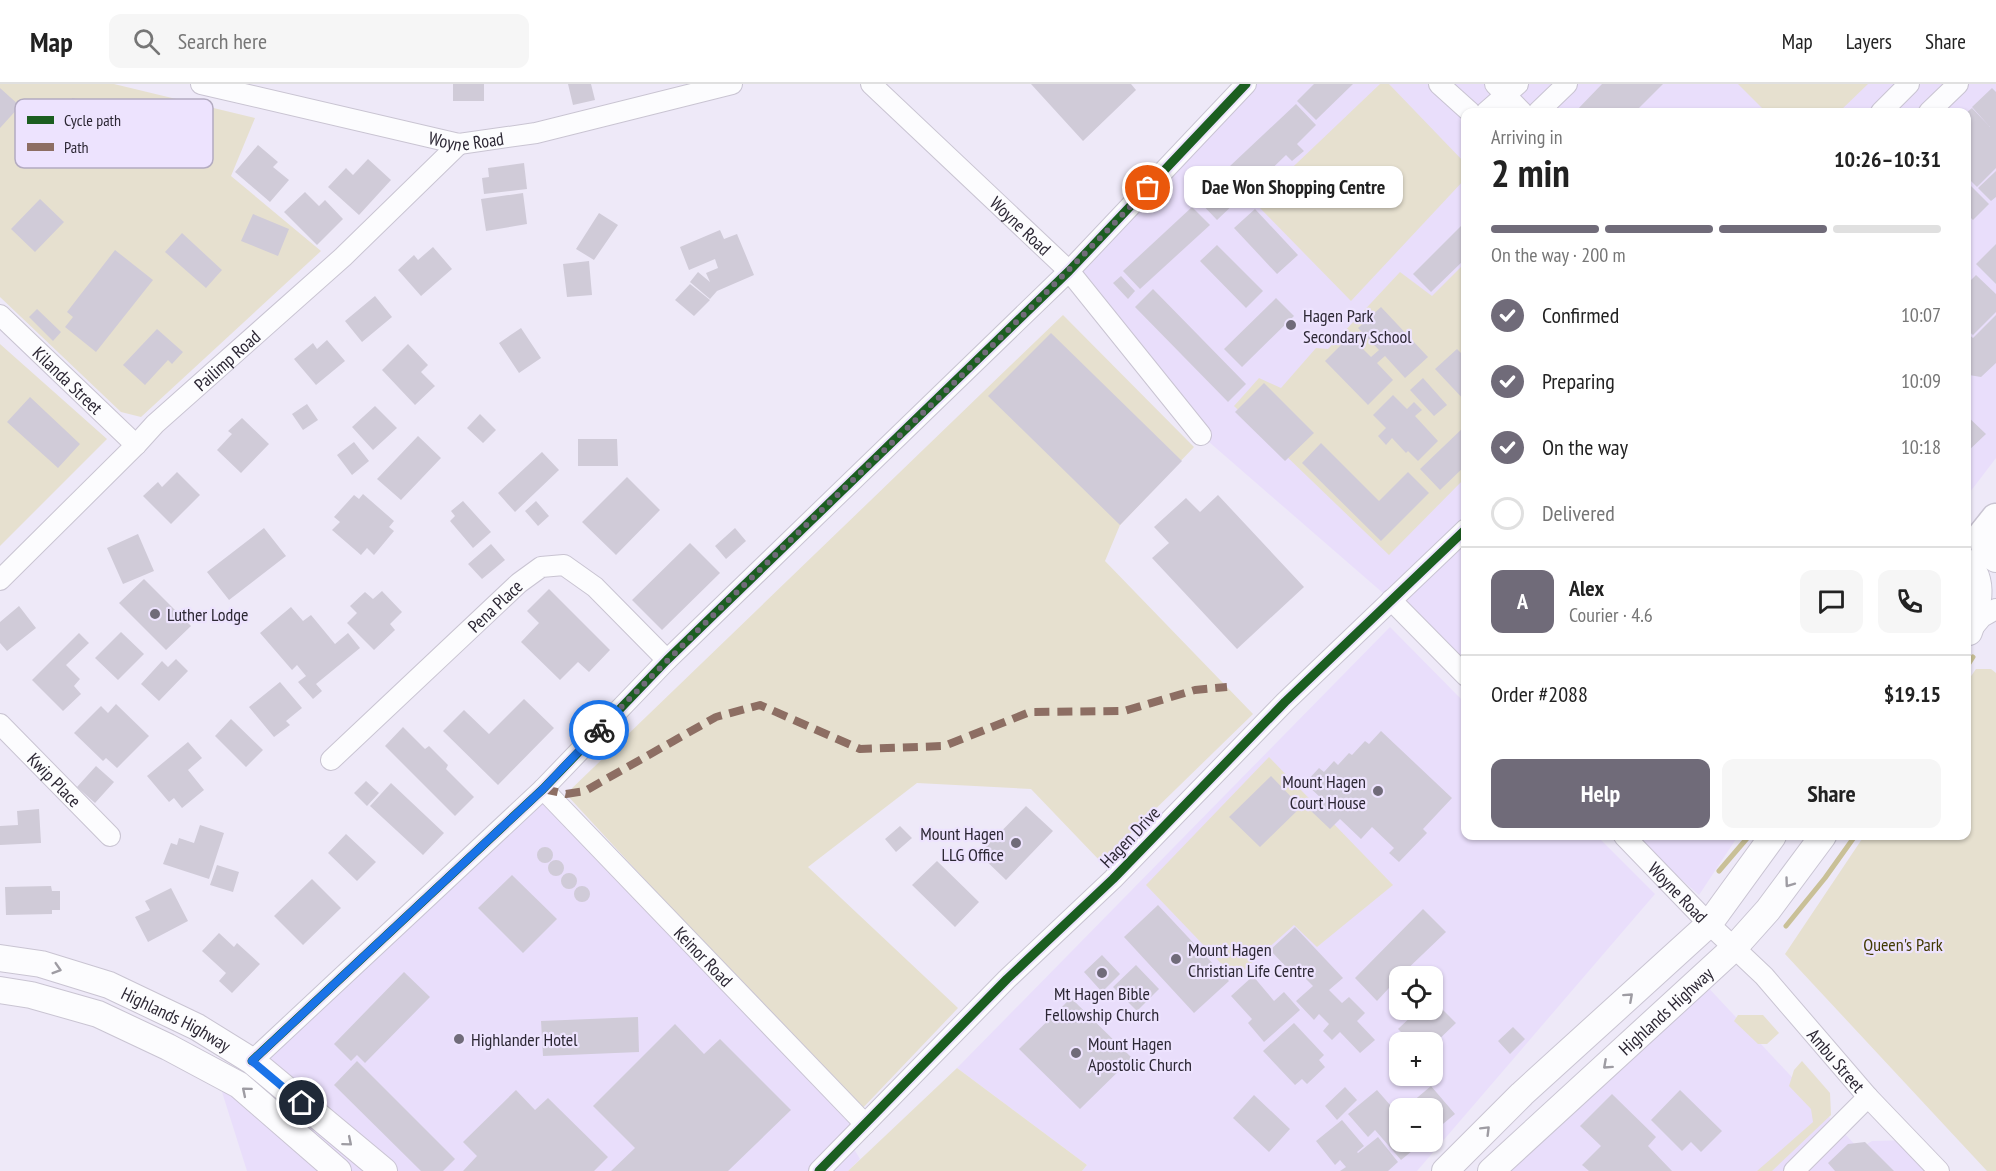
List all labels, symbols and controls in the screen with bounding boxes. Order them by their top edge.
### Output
search box [109,14,529,68]
text: Map [30,23,73,60]
icon: search [130,25,163,58]
text: Search here [178,27,267,55]
text: Map [1782,28,1813,55]
text: Layers [1846,28,1892,55]
text: Share [1925,28,1966,55]
legend [15,99,213,168]
text: Cycle path [64,110,121,130]
text: Arriving in [1491,124,1563,150]
street label: Woyne Road [426,126,505,156]
text: Path [64,137,89,157]
text: 10:26–10:31 [1834,145,1941,173]
text: 2 min [1491,147,1570,198]
pin [1122,162,1173,213]
callout: Dae Won Shopping Centre [1184,167,1403,209]
icon: bag [1131,171,1164,204]
text: Dae Won Shopping Centre [1202,174,1385,200]
street label: Woyne Road [985,191,1056,260]
text: On the way · 200 m [1491,242,1626,268]
icon: check [1491,299,1524,332]
text: Confirmed [1542,301,1619,329]
text: 10:07 [1901,302,1941,328]
place label: Hagen Park Secondary School [1303,304,1412,348]
marker: Hagen Park Secondary School [1284,318,1298,332]
street label: Pailimp Road [189,325,265,396]
street label: Kilanda Street [28,341,108,419]
icon: check [1491,365,1524,398]
text: Preparing [1542,367,1615,395]
text: 10:09 [1901,368,1941,394]
icon: check [1491,431,1524,464]
text: On the way [1542,433,1628,461]
text: 10:18 [1901,434,1941,460]
text: Delivered [1542,499,1615,527]
button: chat [1800,570,1863,633]
button: phone [1878,570,1941,633]
street label: Pena Place [463,574,527,637]
text: Alex [1569,574,1604,602]
text: A [1517,587,1528,615]
text: Courier · 4.6 [1569,602,1653,628]
place label: Luther Lodge [167,603,249,626]
marker: Luther Lodge [148,607,162,621]
text: Order #2088 [1491,680,1588,708]
text: $19.15 [1884,680,1941,708]
courier [569,700,629,760]
icon: bike [583,714,616,747]
street label: Kwip Place [23,748,86,812]
button: Help [1491,759,1710,828]
button: Share [1722,759,1941,828]
place label: Mount Hagen Court House [1282,770,1366,814]
marker: Mount Hagen Court House [1371,784,1385,798]
street label: Hagen Drive [1095,802,1165,872]
place label: Mount Hagen LLG Office [920,822,1004,866]
marker: Mount Hagen LLG Office [1009,836,1023,850]
street label: Woyne Road [1644,857,1713,927]
one-way arrow [1785,876,1796,887]
street label: Keinor Road [670,921,738,991]
park label: Queen's Park [1863,933,1943,956]
place label: Mount Hagen Christian Life Centre [1188,938,1314,982]
marker: Mount Hagen Christian Life Centre [1169,952,1183,966]
one-way arrow [51,962,62,974]
street label: Highlands Highway [1614,962,1718,1060]
marker: Mt Hagen Bible Fellowship Church [1095,966,1109,980]
map controls [1389,966,1443,1152]
button: locate [1389,966,1443,1020]
street label: Highlands Highway [118,981,236,1057]
place label: Mt Hagen Bible Fellowship Church [1045,982,1159,1026]
one-way arrow [1623,993,1633,1004]
street label: Ambu Street [1803,1023,1870,1097]
place label: Highlander Hotel [471,1028,578,1051]
marker: Highlander Hotel [452,1032,466,1046]
place label: Mount Hagen Apostolic Church [1088,1032,1192,1076]
button: + [1389,1032,1443,1086]
marker: Mount Hagen Apostolic Church [1069,1046,1083,1060]
one-way arrow [1603,1058,1614,1069]
pin [276,1077,327,1128]
icon: home [285,1086,318,1119]
one-way arrow [242,1088,253,1099]
button: − [1389,1098,1443,1152]
one-way arrow [1479,1126,1490,1137]
one-way arrow [341,1134,352,1145]

